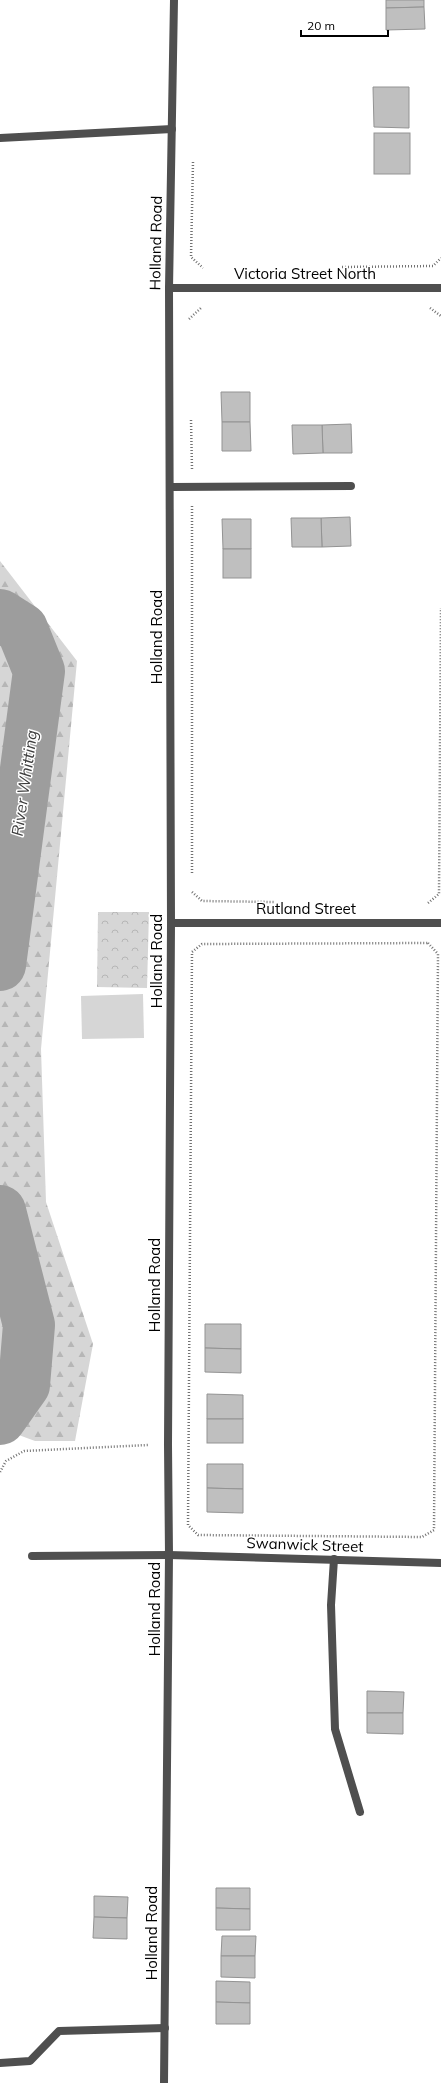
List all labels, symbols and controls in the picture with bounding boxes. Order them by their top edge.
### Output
scale bar [301,12,388,38]
text: 20 m [307,18,335,33]
street label: Holland Road [145,195,166,290]
street label: Victoria Street North [234,264,376,283]
street label: Holland Road [147,590,166,684]
water label: River Whitting [7,728,41,837]
street label: Rutland Street [256,899,356,918]
street label: Holland Road [147,914,166,1008]
street label: Holland Road [145,1238,164,1332]
street label: Swanwick Street [246,1533,364,1556]
street label: Holland Road [145,1562,164,1656]
street label: Holland Road [142,1886,161,1980]

